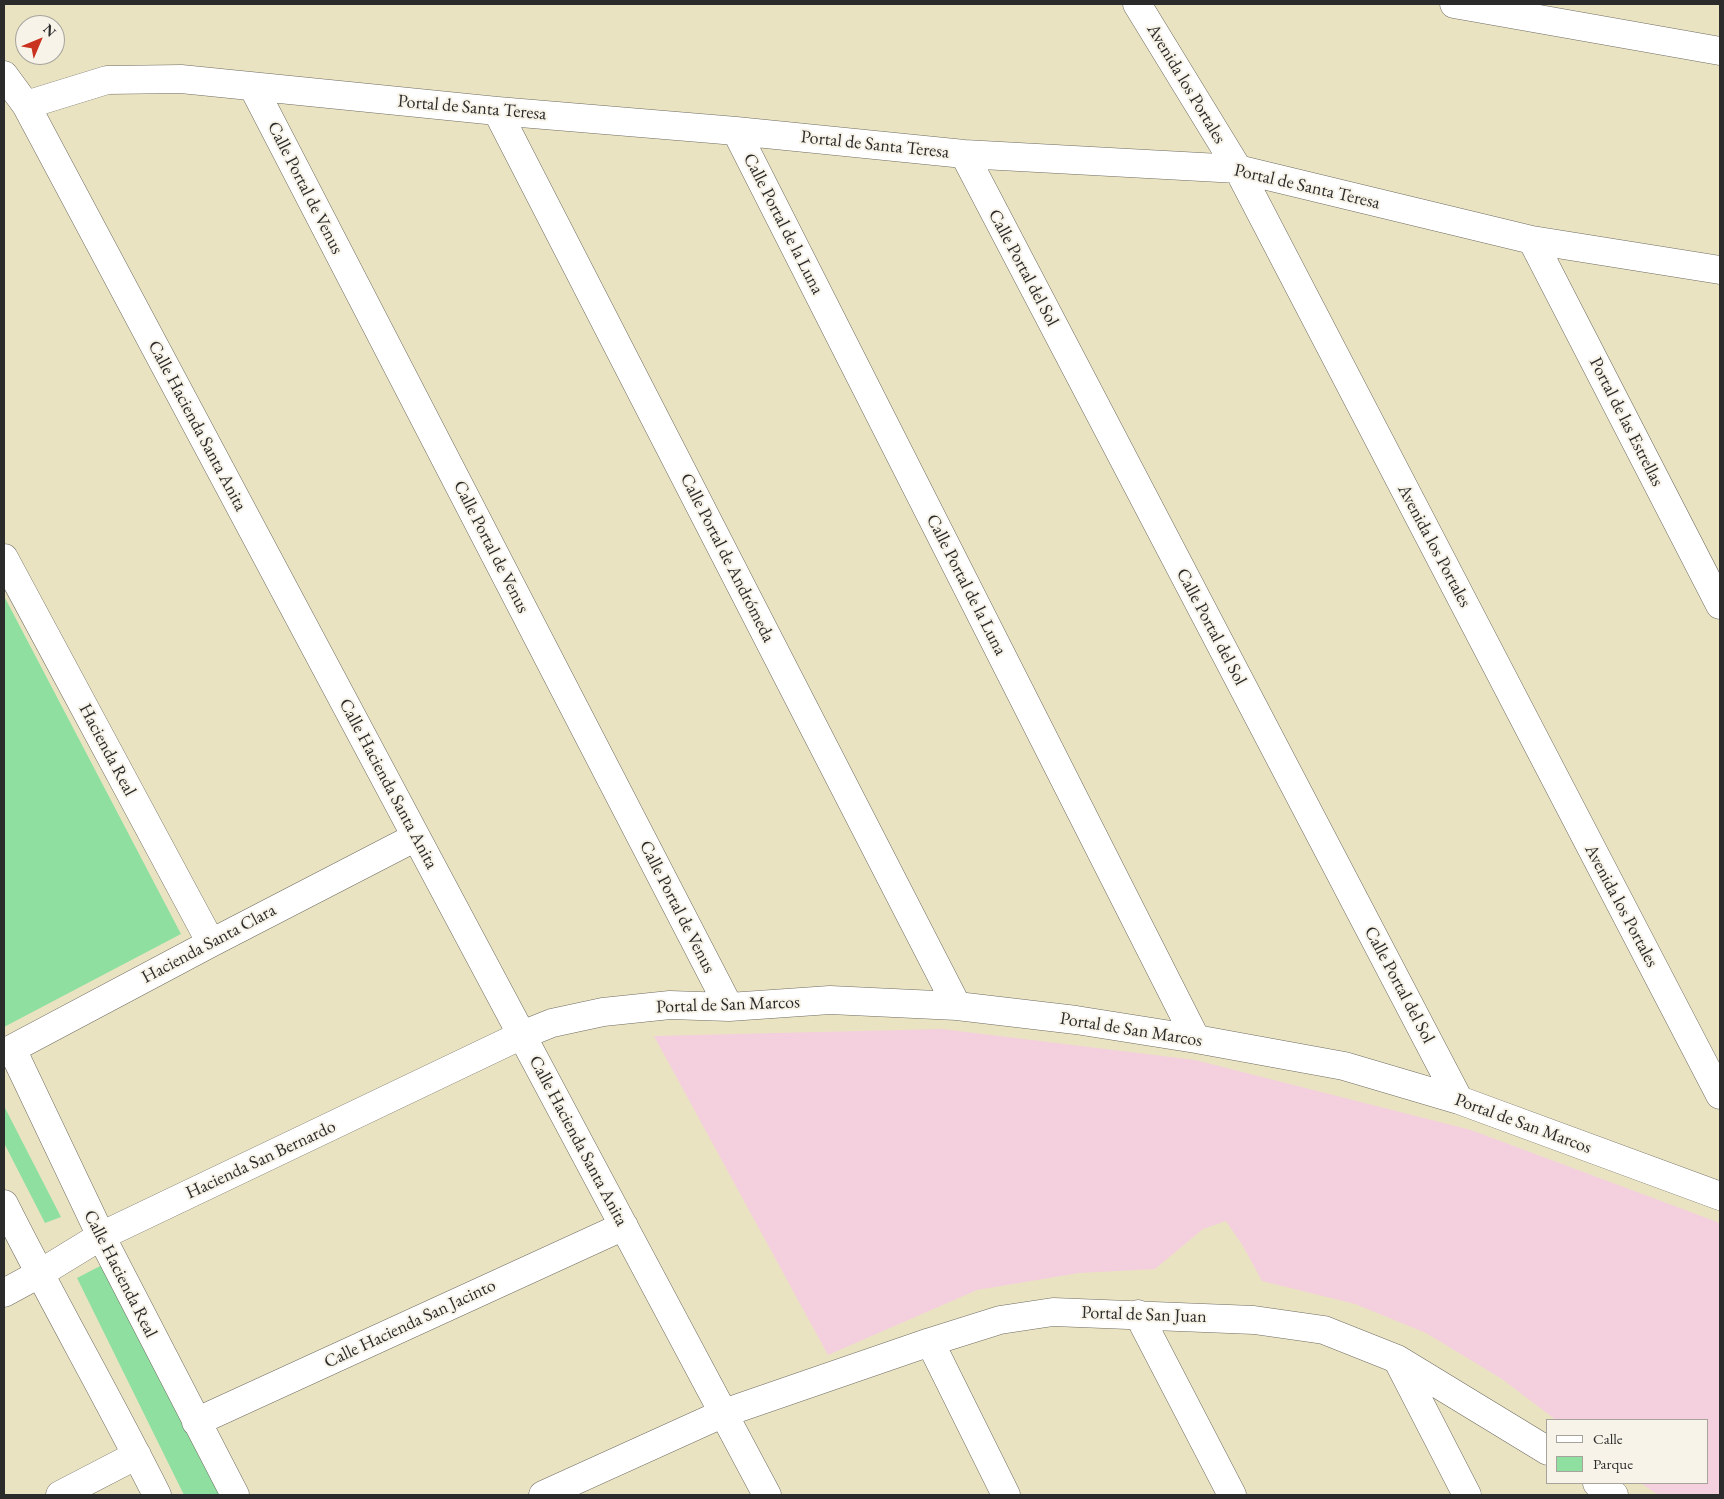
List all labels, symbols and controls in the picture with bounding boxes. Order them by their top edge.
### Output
north arrow [15,15,65,65]
text: N [40,20,60,40]
street label: Avenida los Portales [1142,20,1230,148]
street label: Portal de Santa Teresa [397,91,547,125]
street label: Calle Portal de Venus [262,118,348,258]
street label: Portal de Santa Teresa [800,126,950,164]
street label: Calle Portal de la Luna [738,150,828,298]
street label: Portal de Santa Teresa [1232,160,1382,214]
street label: Calle Portal del Sol [983,206,1063,330]
street label: Calle Hacienda Santa Anita [143,337,251,515]
street label: Portal de las Estrellas [1584,354,1668,490]
street label: Calle Portal de Andrómeda [675,470,779,646]
street label: Calle Portal de Venus [448,477,534,617]
street label: Avenida los Portales [1393,481,1475,611]
street label: Calle Portal de la Luna [921,511,1011,659]
street label: Calle Portal del Sol [1171,565,1251,689]
street label: Calle Hacienda Santa Anita [334,695,442,873]
street label: Hacienda Real [74,700,140,800]
street label: Calle Portal de Venus [634,837,720,977]
street label: Avenida los Portales [1580,841,1662,971]
street label: Hacienda Santa Clara [138,900,280,988]
street label: Calle Portal del Sol [1359,923,1439,1047]
street label: Portal de San Marcos [656,992,800,1018]
street label: Portal de San Marcos [1058,1008,1204,1052]
street label: Calle Hacienda Santa Anita [524,1052,632,1230]
street label: Portal de San Marcos [1452,1089,1594,1159]
street label: Hacienda San Bernardo [183,1116,339,1204]
street label: Calle Hacienda Real [78,1207,162,1341]
street label: Calle Hacienda San Jacinto [321,1275,499,1373]
street label: Portal de San Juan [1081,1302,1207,1328]
legend [1546,1419,1709,1484]
text: Calle [1593,1429,1623,1448]
text: Parque [1593,1454,1633,1473]

